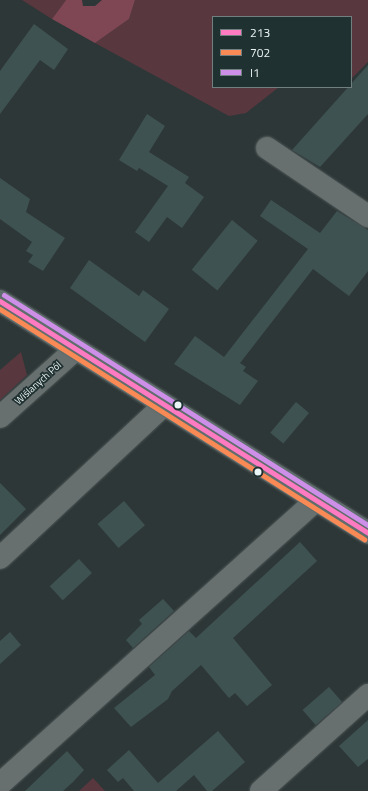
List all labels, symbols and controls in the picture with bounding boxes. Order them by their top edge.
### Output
legend [212,16,352,88]
text: 213 [250,23,270,42]
text: 702 [250,43,270,62]
text: I1 [250,63,260,82]
street label: Wiślanych Pól [12,359,64,407]
unlabelled marker [173,400,183,410]
unlabelled marker [253,467,263,477]

